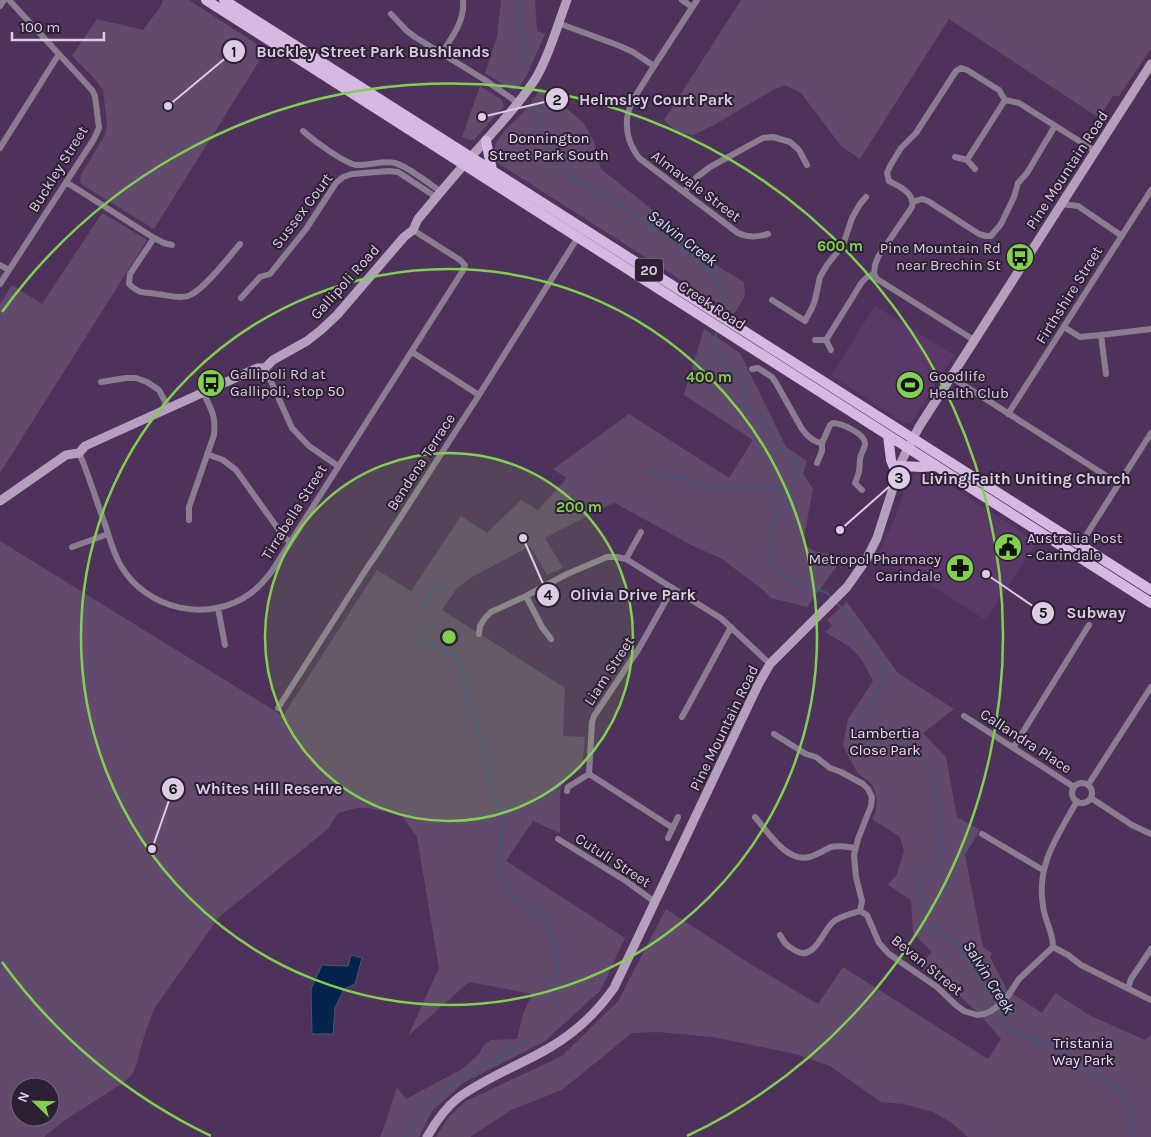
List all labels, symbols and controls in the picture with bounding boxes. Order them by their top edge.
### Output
scale bar [12,10,105,42]
text: 100 m [20,18,60,36]
callout: Buckley Street Park Bushlands [222,36,500,67]
text: Buckley Street Park Bushlands [256,42,490,61]
text: 1 [231,43,237,61]
callout: Helmsley Court Park [544,84,743,115]
text: Helmsley Court Park [579,90,734,109]
text: 2 [552,91,562,109]
street label: Pine Mountain Road [1022,107,1112,233]
street label: Buckley Street [24,122,92,215]
park label: Donnington Street Park South [489,129,609,164]
street label: Almavale Street [648,146,745,226]
street label: Sussex Court [268,169,337,253]
water label: Salvin Creek [645,206,722,271]
text: 600 m [817,237,863,255]
place label: Pine Mountain Rd near Brechin St [880,239,1001,274]
street label: Gallipoli Road [307,241,383,323]
bus stop icon: Pine Mountain Rd near Brechin St [1005,242,1035,272]
street label: Firthshire Street [1032,243,1106,347]
road number: 20 [635,258,663,282]
street label: Creek Road [675,277,749,333]
place label: Gallipoli Rd at Gallipoli, stop 50 [230,365,345,400]
place label: Goodlife Health Club [929,367,1009,402]
bus stop icon: Gallipoli Rd at Gallipoli, stop 50 [196,368,226,398]
text: 400 m [686,368,732,386]
sports icon: Goodlife Health Club [895,370,925,400]
street label: Bendena Terrace [383,410,459,514]
street label: Tirrabella Street [257,461,331,563]
callout: Living Faith Uniting Church [886,462,1141,493]
text: 3 [894,469,904,487]
text: Living Faith Uniting Church [921,469,1131,488]
text: 200 m [556,498,602,516]
place label: Australia Post - Carindale [1027,529,1123,564]
public building icon: Australia Post - Carindale [993,532,1023,562]
place label: Metropol Pharmacy Carindale [809,550,941,585]
pharmacy icon: Metropol Pharmacy Carindale [945,553,975,583]
callout: Olivia Drive Park [535,579,706,610]
text: Olivia Drive Park [570,585,696,604]
text: 4 [544,586,553,604]
callout: Subway [1031,597,1135,628]
text: Subway [1066,603,1126,622]
text: 5 [1039,604,1048,622]
centre of rings [440,628,458,646]
street label: Liam Street [580,633,638,709]
street label: Pine Mountain Road [686,662,762,794]
street label: Callandra Place [977,705,1075,777]
park label: Lambertia Close Park [849,724,921,759]
callout: Whites Hill Reserve [161,773,352,804]
text: Whites Hill Reserve [196,779,342,798]
text: 6 [168,780,178,798]
street label: Cutuli Street [572,829,654,891]
street label: Bevan Street [888,931,967,999]
water label: Salvin Creek [959,937,1019,1017]
park label: Tristania Way Park [1052,1034,1114,1069]
north arrow [10,1077,60,1127]
text: N [14,1089,33,1105]

